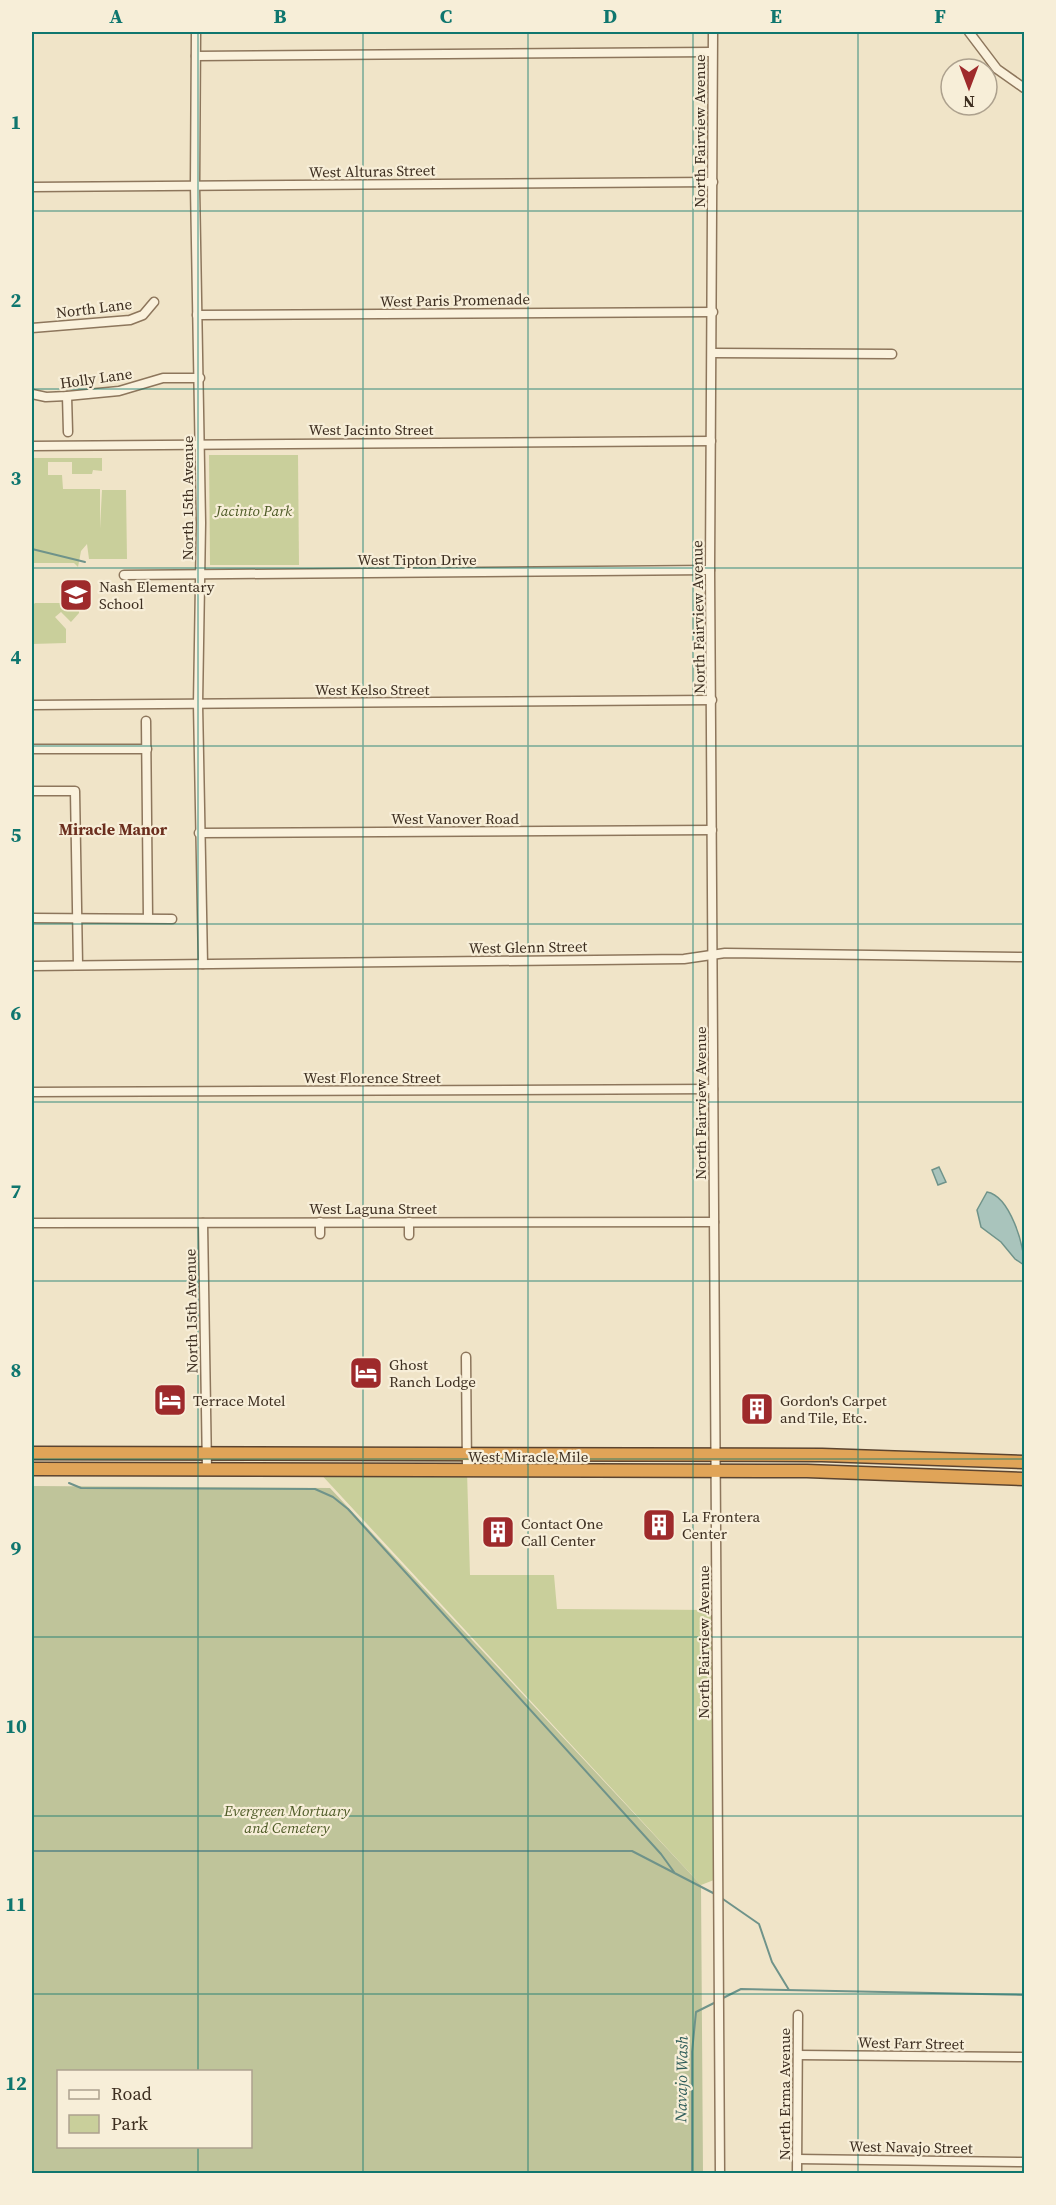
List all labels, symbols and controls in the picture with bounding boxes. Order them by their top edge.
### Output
text: A [109,2,123,30]
text: B [273,2,287,30]
text: C [440,2,452,30]
text: D [603,2,617,30]
text: E [770,2,782,30]
text: F [934,2,946,30]
street label: North Fairview Avenue [689,54,710,208]
north arrow [939,57,999,117]
text: N [963,91,975,113]
text: 1 [11,108,21,136]
street label: West Alturas Street [309,159,436,183]
text: 2 [11,286,22,314]
street label: West Paris Promenade [380,288,531,312]
street label: North Lane [55,293,134,323]
street label: Holly Lane [58,362,134,393]
street label: West Jacinto Street [309,419,434,440]
street label: North 15th Avenue [177,435,198,560]
text: 3 [11,464,22,492]
park label: Jacinto Park [214,500,293,521]
street label: North Fairview Avenue [686,540,710,694]
street label: West Tipton Drive [357,549,477,570]
place label: Nash Elementary School [99,576,215,614]
school or university icon: Nash Elementary School [58,577,94,613]
text: 4 [11,643,22,671]
street label: West Kelso Street [315,679,429,700]
street label: West Vanover Road [391,808,519,829]
district label: Miracle Manor [59,818,168,840]
text: 5 [11,821,22,849]
street label: West Glenn Street [468,935,588,959]
text: 6 [11,999,22,1027]
street label: North Fairview Avenue [690,1026,711,1180]
street label: West Florence Street [303,1067,441,1088]
text: 7 [11,1177,22,1205]
street label: West Laguna Street [309,1198,437,1219]
street label: North 15th Avenue [179,1248,203,1374]
place label: Ghost Ranch Lodge [389,1354,476,1392]
hotel icon: Ghost Ranch Lodge [348,1355,384,1391]
text: 8 [11,1356,21,1384]
hotel icon: Terrace Motel [152,1382,188,1418]
place label: Terrace Motel [193,1390,286,1411]
place label: Gordon's Carpet and Tile, Etc. [780,1390,887,1428]
building icon: Gordon's Carpet and Tile, Etc. [739,1391,775,1427]
street label: West Miracle Mile [468,1446,589,1467]
place label: La Frontera Center [682,1506,761,1544]
building icon: La Frontera Center [641,1507,677,1543]
place label: Contact One Call Center [521,1513,604,1551]
building icon: Contact One Call Center [480,1514,516,1550]
text: 9 [11,1534,22,1562]
street label: North Fairview Avenue [693,1565,714,1719]
text: 10 [5,1712,27,1740]
park label: Evergreen Mortuary and Cemetery [223,1800,351,1838]
text: 11 [5,1890,27,1918]
street label: North Erma Avenue [774,2027,795,2160]
street label: West Farr Street [858,2032,965,2054]
water label: Navajo Wash [669,2035,693,2124]
text: 12 [5,2069,27,2097]
legend [57,2070,252,2148]
text: Road [111,2081,152,2106]
text: Park [111,2111,148,2136]
street label: West Navajo Street [849,2135,973,2159]

